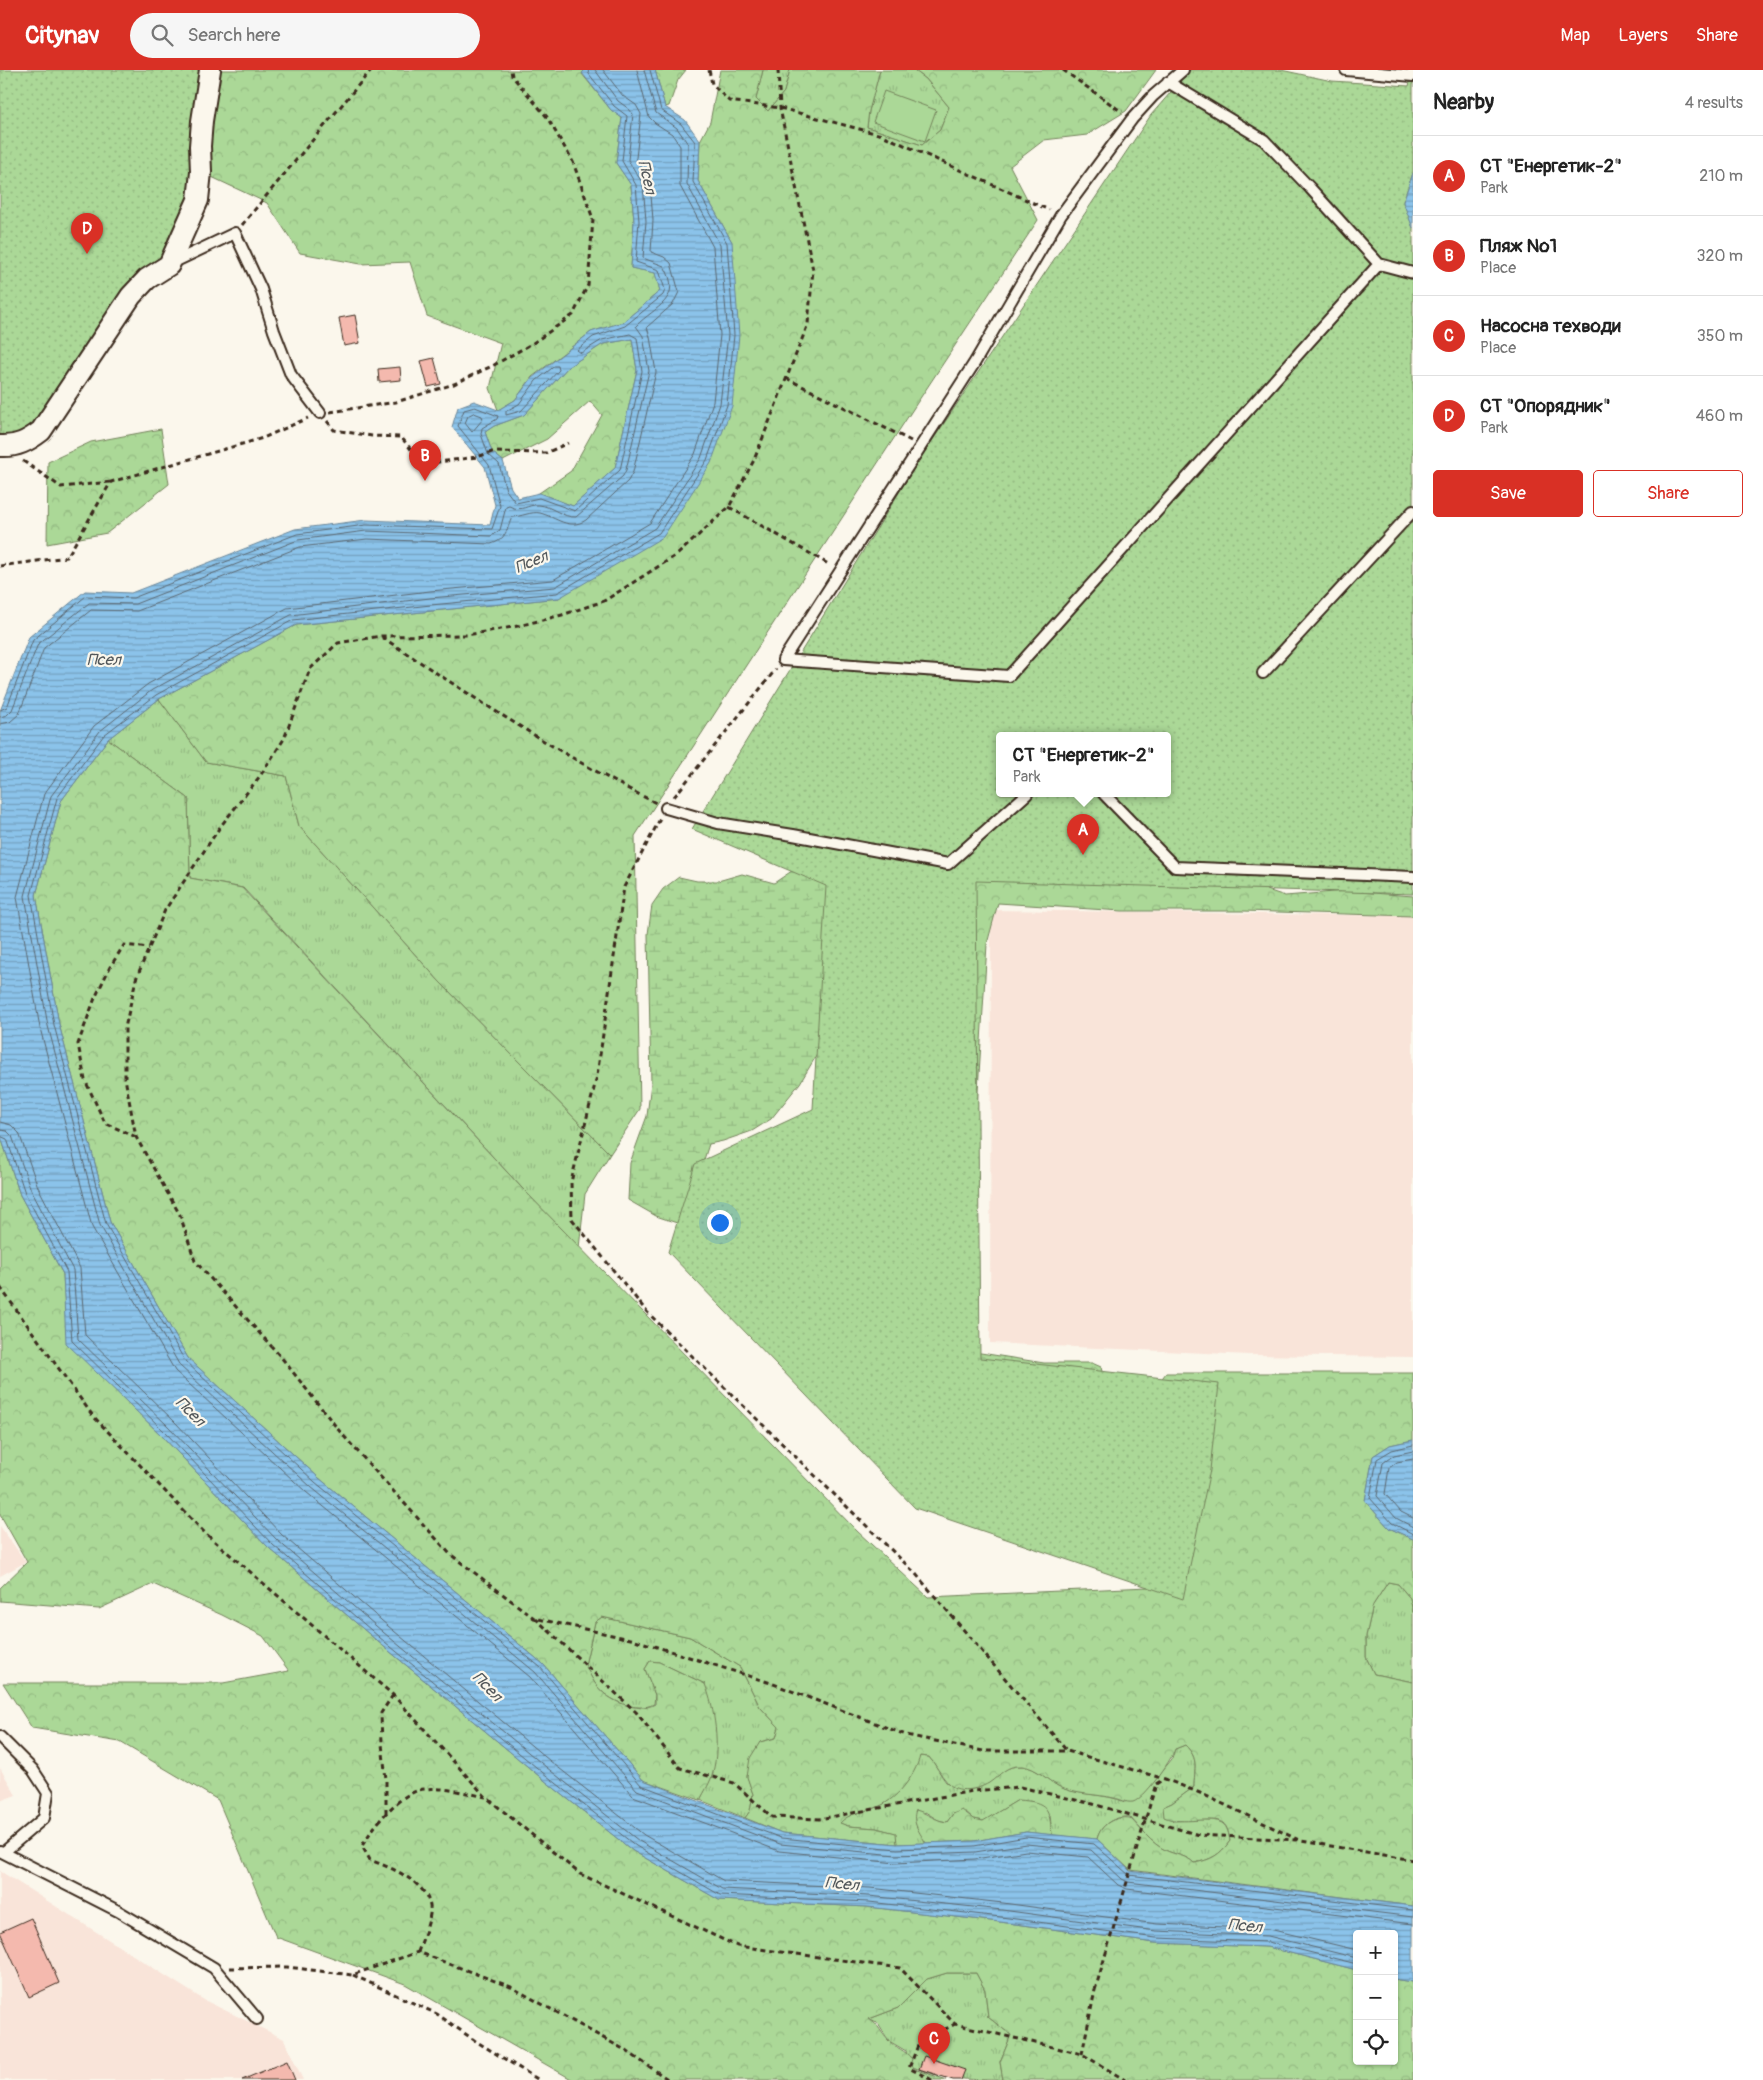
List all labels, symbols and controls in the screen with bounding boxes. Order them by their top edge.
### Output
search box [130,13,480,58]
text: Citynav [25,21,100,50]
icon: search [148,21,176,49]
text: Search here [188,23,280,47]
text: Map [1561,24,1590,47]
text: Layers [1618,24,1668,47]
text: Share [1696,24,1738,47]
text: Nearby [1433,89,1494,116]
text: 4 results [1685,93,1743,113]
text: СТ "Енергетик-2" [1480,154,1622,178]
water label: Псел [633,158,661,198]
text: A [1444,166,1454,186]
text: 210 m [1699,166,1743,186]
text: Park [1480,178,1508,198]
pin: D [71,213,103,254]
text: Пляж №1 [1480,234,1557,258]
text: B [1444,246,1454,266]
text: 320 m [1697,246,1743,266]
text: Place [1480,258,1516,278]
text: Насосна техводи [1480,314,1621,338]
text: C [1444,326,1454,346]
text: 350 m [1697,326,1743,346]
text: Place [1480,338,1516,358]
text: СТ "Опорядник" [1480,394,1611,418]
text: D [1444,406,1454,426]
text: 460 m [1696,406,1743,426]
text: Park [1480,418,1508,438]
pin: B [409,440,441,481]
button: Save [1433,470,1583,517]
button: Share [1593,470,1743,517]
water label: Псел [512,545,552,578]
water label: Псел [87,650,123,670]
popup [996,732,1171,797]
text: СТ "Енергетик-2" [1013,743,1154,767]
text: Park [1013,767,1041,787]
pin: A [1067,814,1099,855]
your location [707,1210,733,1236]
water label: Псел [171,1393,211,1432]
water label: Псел [468,1668,507,1707]
water label: Псел [824,1872,861,1896]
water label: Псел [1227,1914,1264,1938]
map controls [1353,1930,1398,2065]
button: + [1353,1930,1398,1975]
button: − [1353,1975,1398,2020]
button: locate [1353,2020,1398,2065]
pin: C [918,2023,950,2064]

